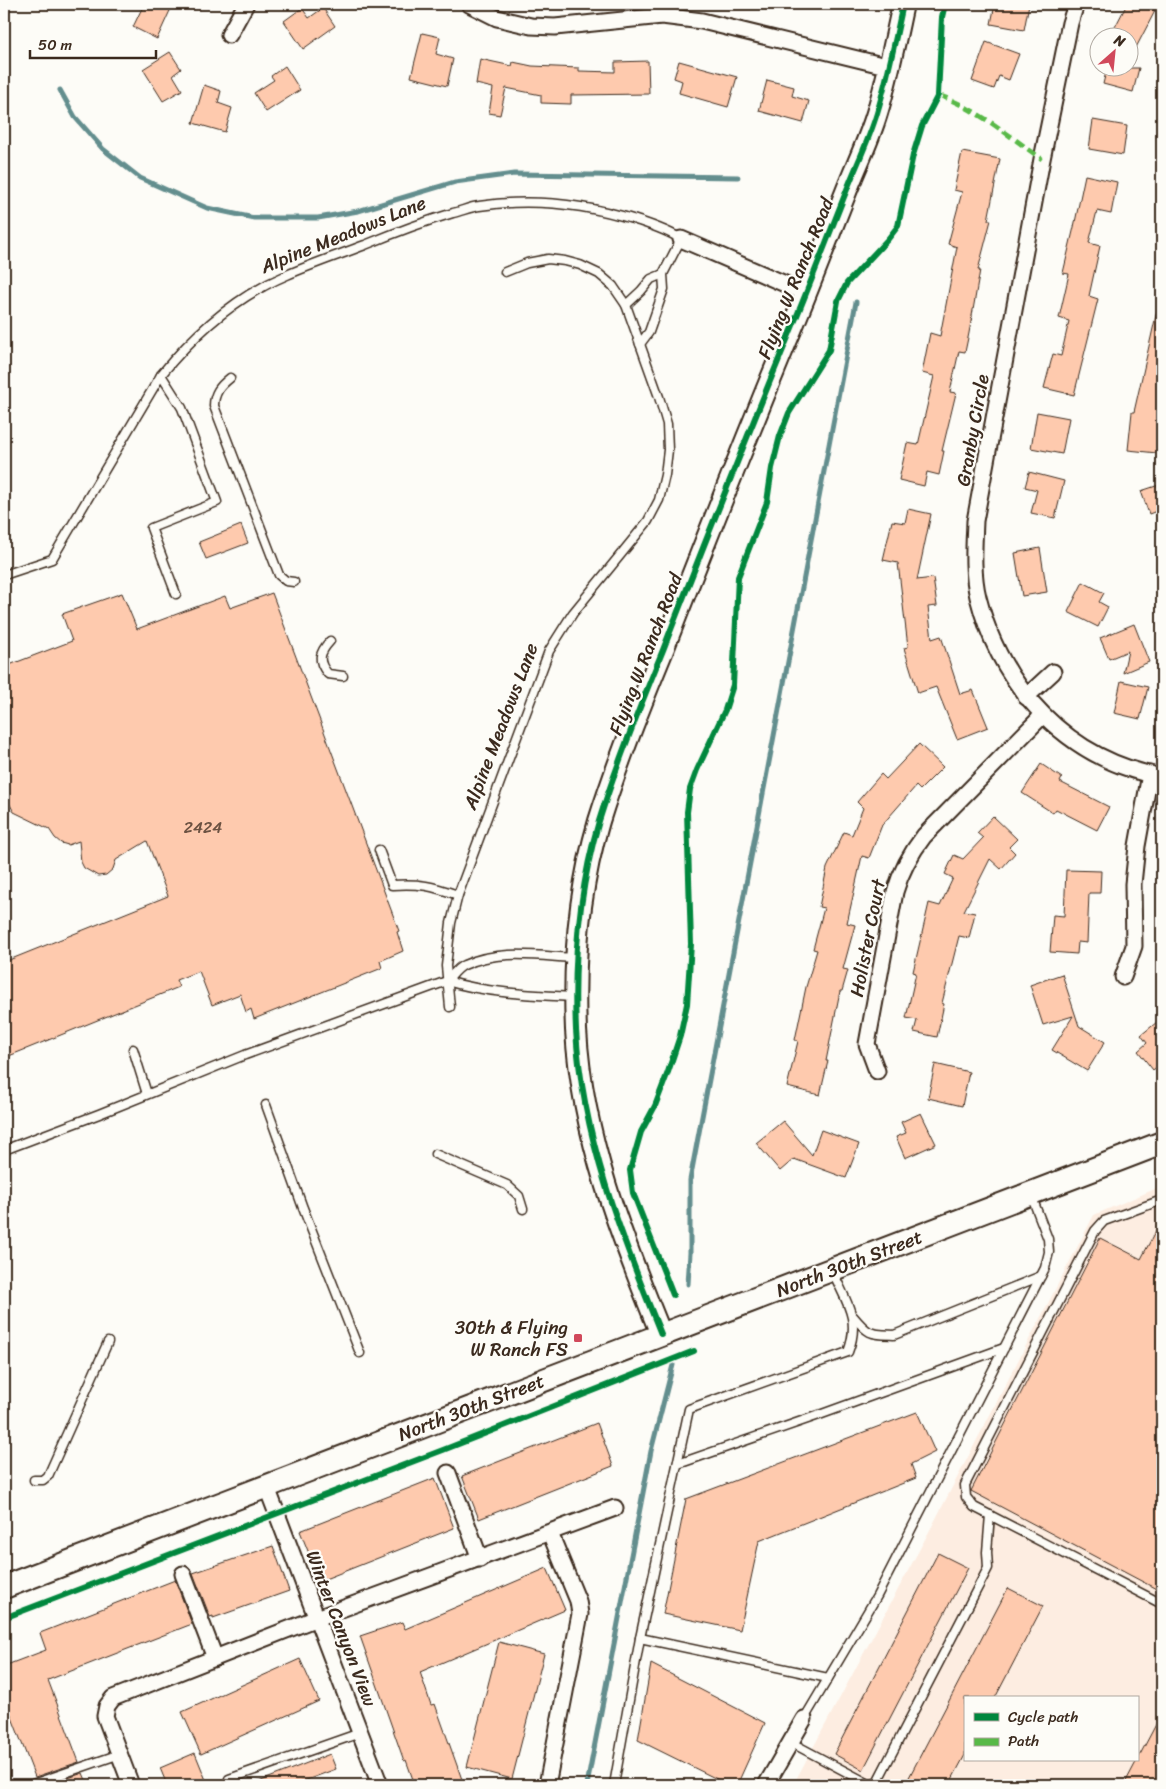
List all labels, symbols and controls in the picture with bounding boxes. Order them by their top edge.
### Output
text: N [1109,27,1130,54]
scale bar [30,28,156,60]
north arrow [1088,28,1138,78]
text: 50 m [38,32,73,58]
street label: Alpine Meadows Lane [254,186,431,283]
street label: Flying W Ranch Road [748,192,843,364]
street label: Granby Circle [946,371,999,489]
street label: Flying W Ranch Road [599,567,692,740]
street label: Alpine Meadows Lane [453,638,548,815]
house number: 2424 [184,813,222,842]
street label: Holister Court [840,875,895,1000]
street label: North 30th Street [771,1220,927,1307]
place label: 30th & Flying W Ranch FS [455,1311,568,1366]
marker: 30th & Flying W Ranch FS [572,1332,584,1344]
street label: North 30th Street [393,1364,549,1451]
street label: Winter Canyon View [297,1545,387,1712]
legend [964,1696,1138,1762]
text: Cycle path [1008,1704,1079,1730]
text: Path [1008,1728,1039,1754]

